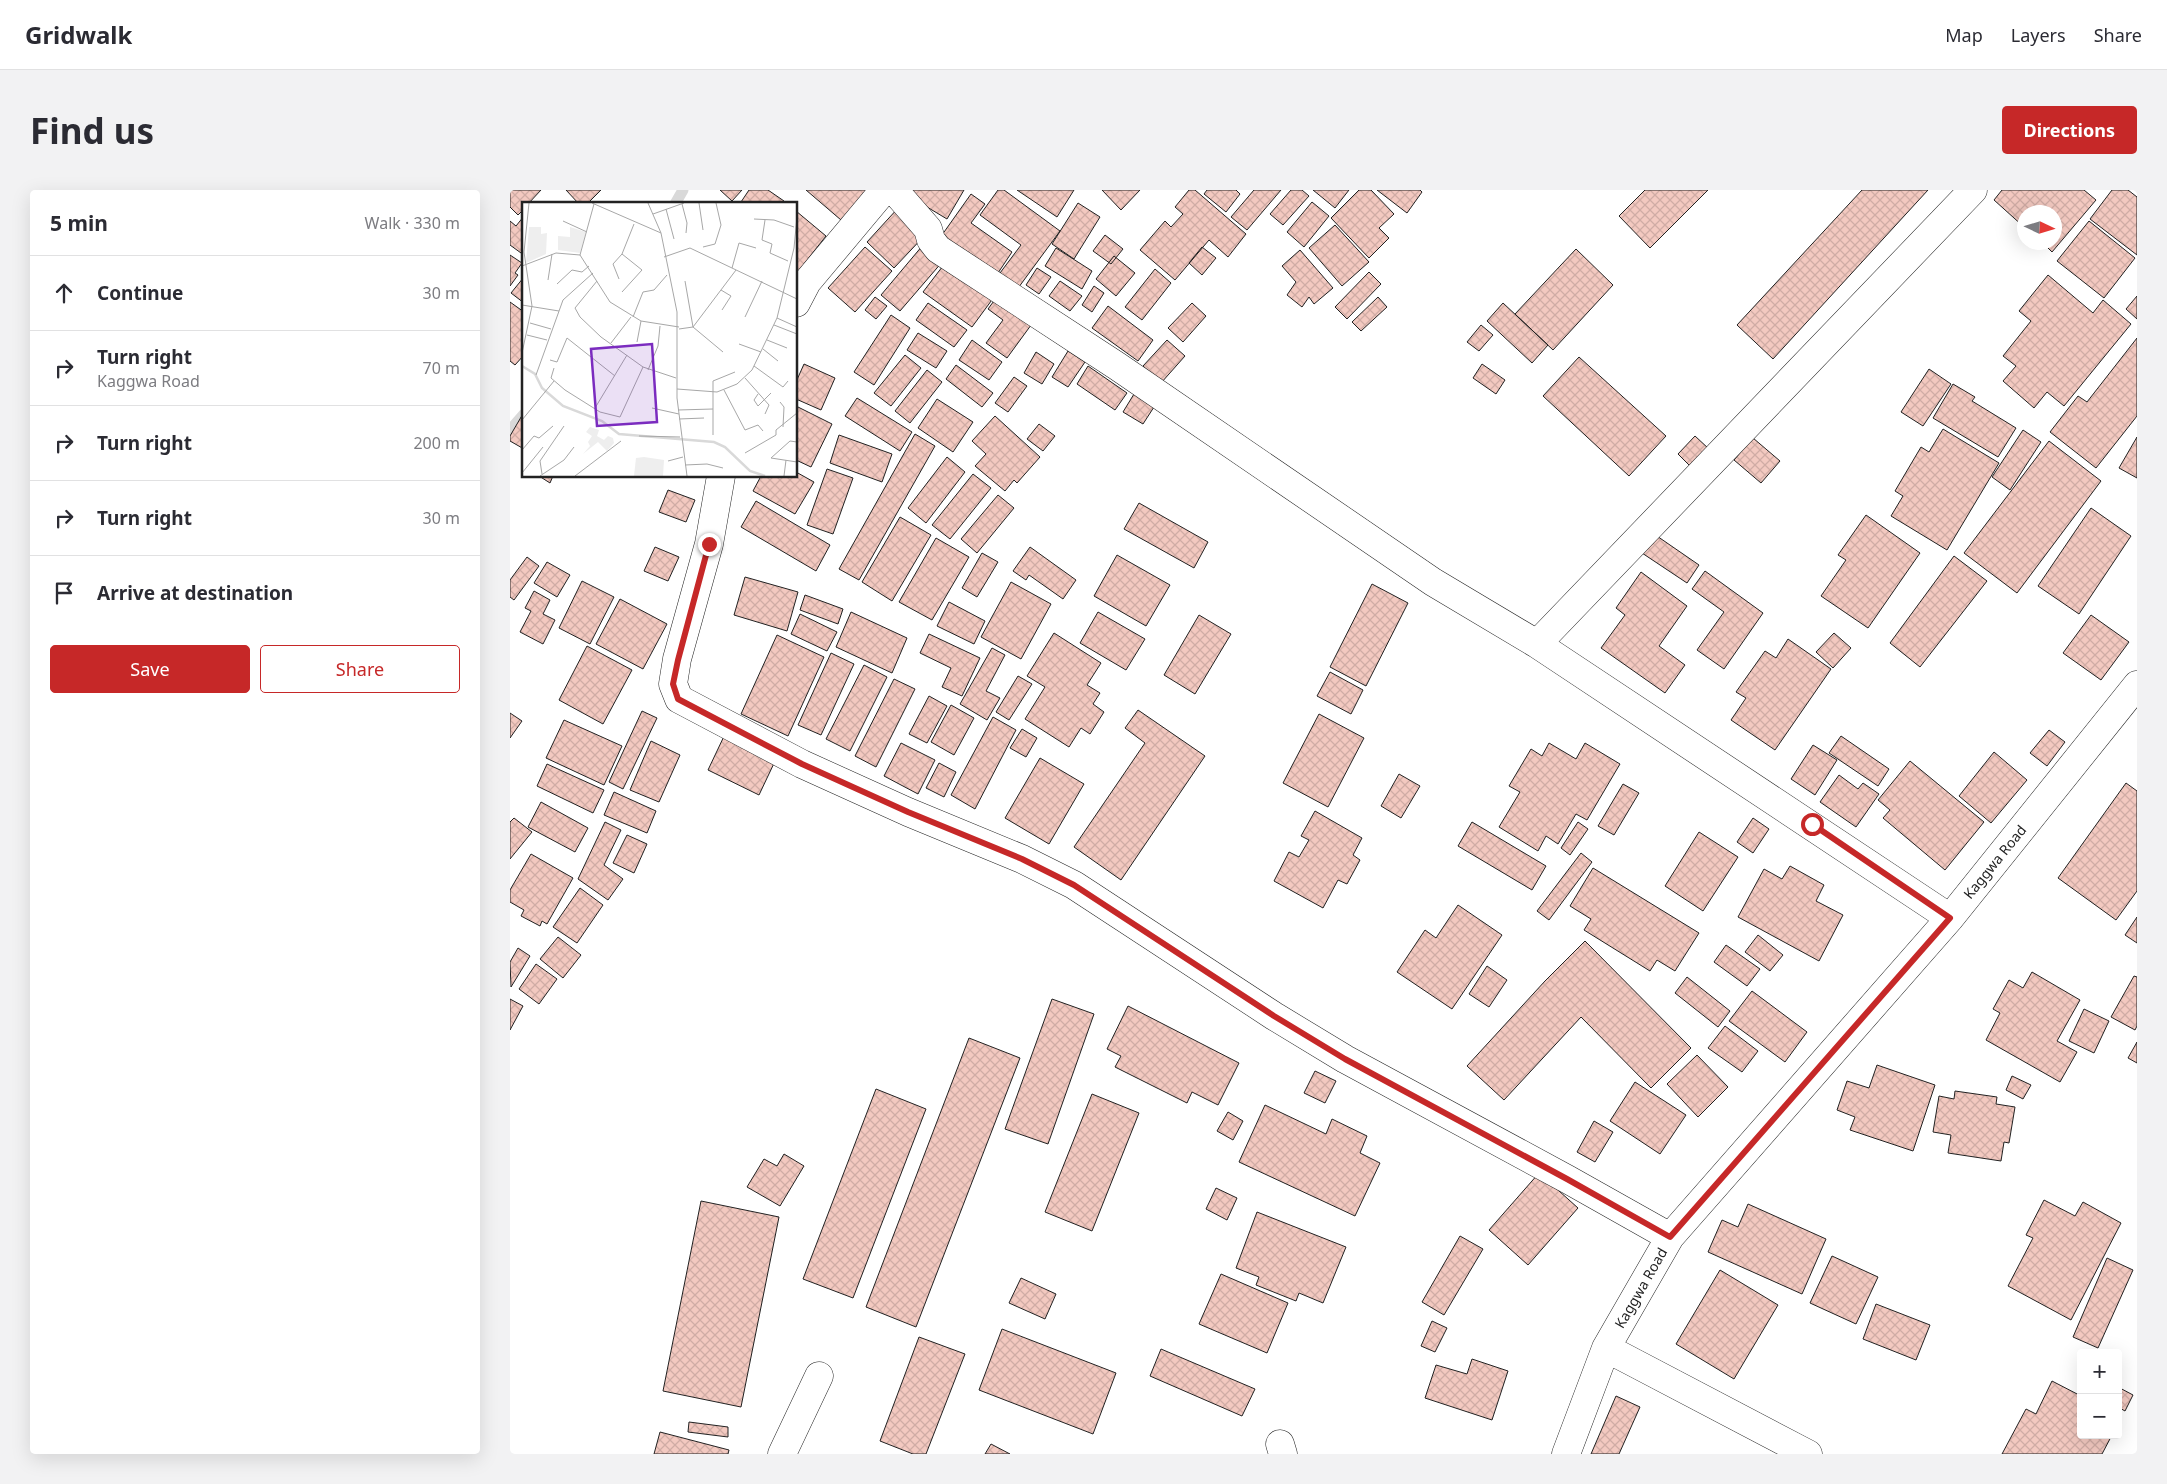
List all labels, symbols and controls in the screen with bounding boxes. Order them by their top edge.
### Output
text: Gridwalk [25,18,132,51]
text: Map [1945,23,1983,47]
text: Layers [2011,23,2066,47]
text: Share [2094,23,2142,47]
button: Directions [2002,106,2137,154]
text: Find us [30,107,154,154]
inset map [522,202,798,478]
north arrow [2017,205,2062,250]
text: 5 min [50,209,108,237]
text: Walk · 330 m [365,212,460,234]
icon: ahead [50,279,78,307]
text: Continue [97,280,183,306]
text: 30 m [423,282,460,304]
text: Turn right [97,344,192,370]
icon: right [50,354,78,382]
text: 70 m [423,357,460,379]
text: Kaggwa Road [97,370,200,392]
icon: right [50,429,78,457]
text: Turn right [97,430,192,456]
text: 200 m [413,432,460,454]
icon: right [50,504,78,532]
text: Turn right [97,505,192,531]
text: 30 m [423,507,460,529]
route end [698,533,721,556]
icon: arrive [50,579,78,607]
text: Arrive at destination [97,580,293,606]
button: Save [50,645,250,693]
button: Share [260,645,460,693]
route start [1801,813,1824,836]
street label: Kaggwa Road [1959,821,2030,903]
street label: Kaggwa Road [1610,1244,1671,1331]
map controls [2077,1349,2122,1439]
button: + [2077,1349,2122,1394]
button: − [2077,1394,2122,1439]

